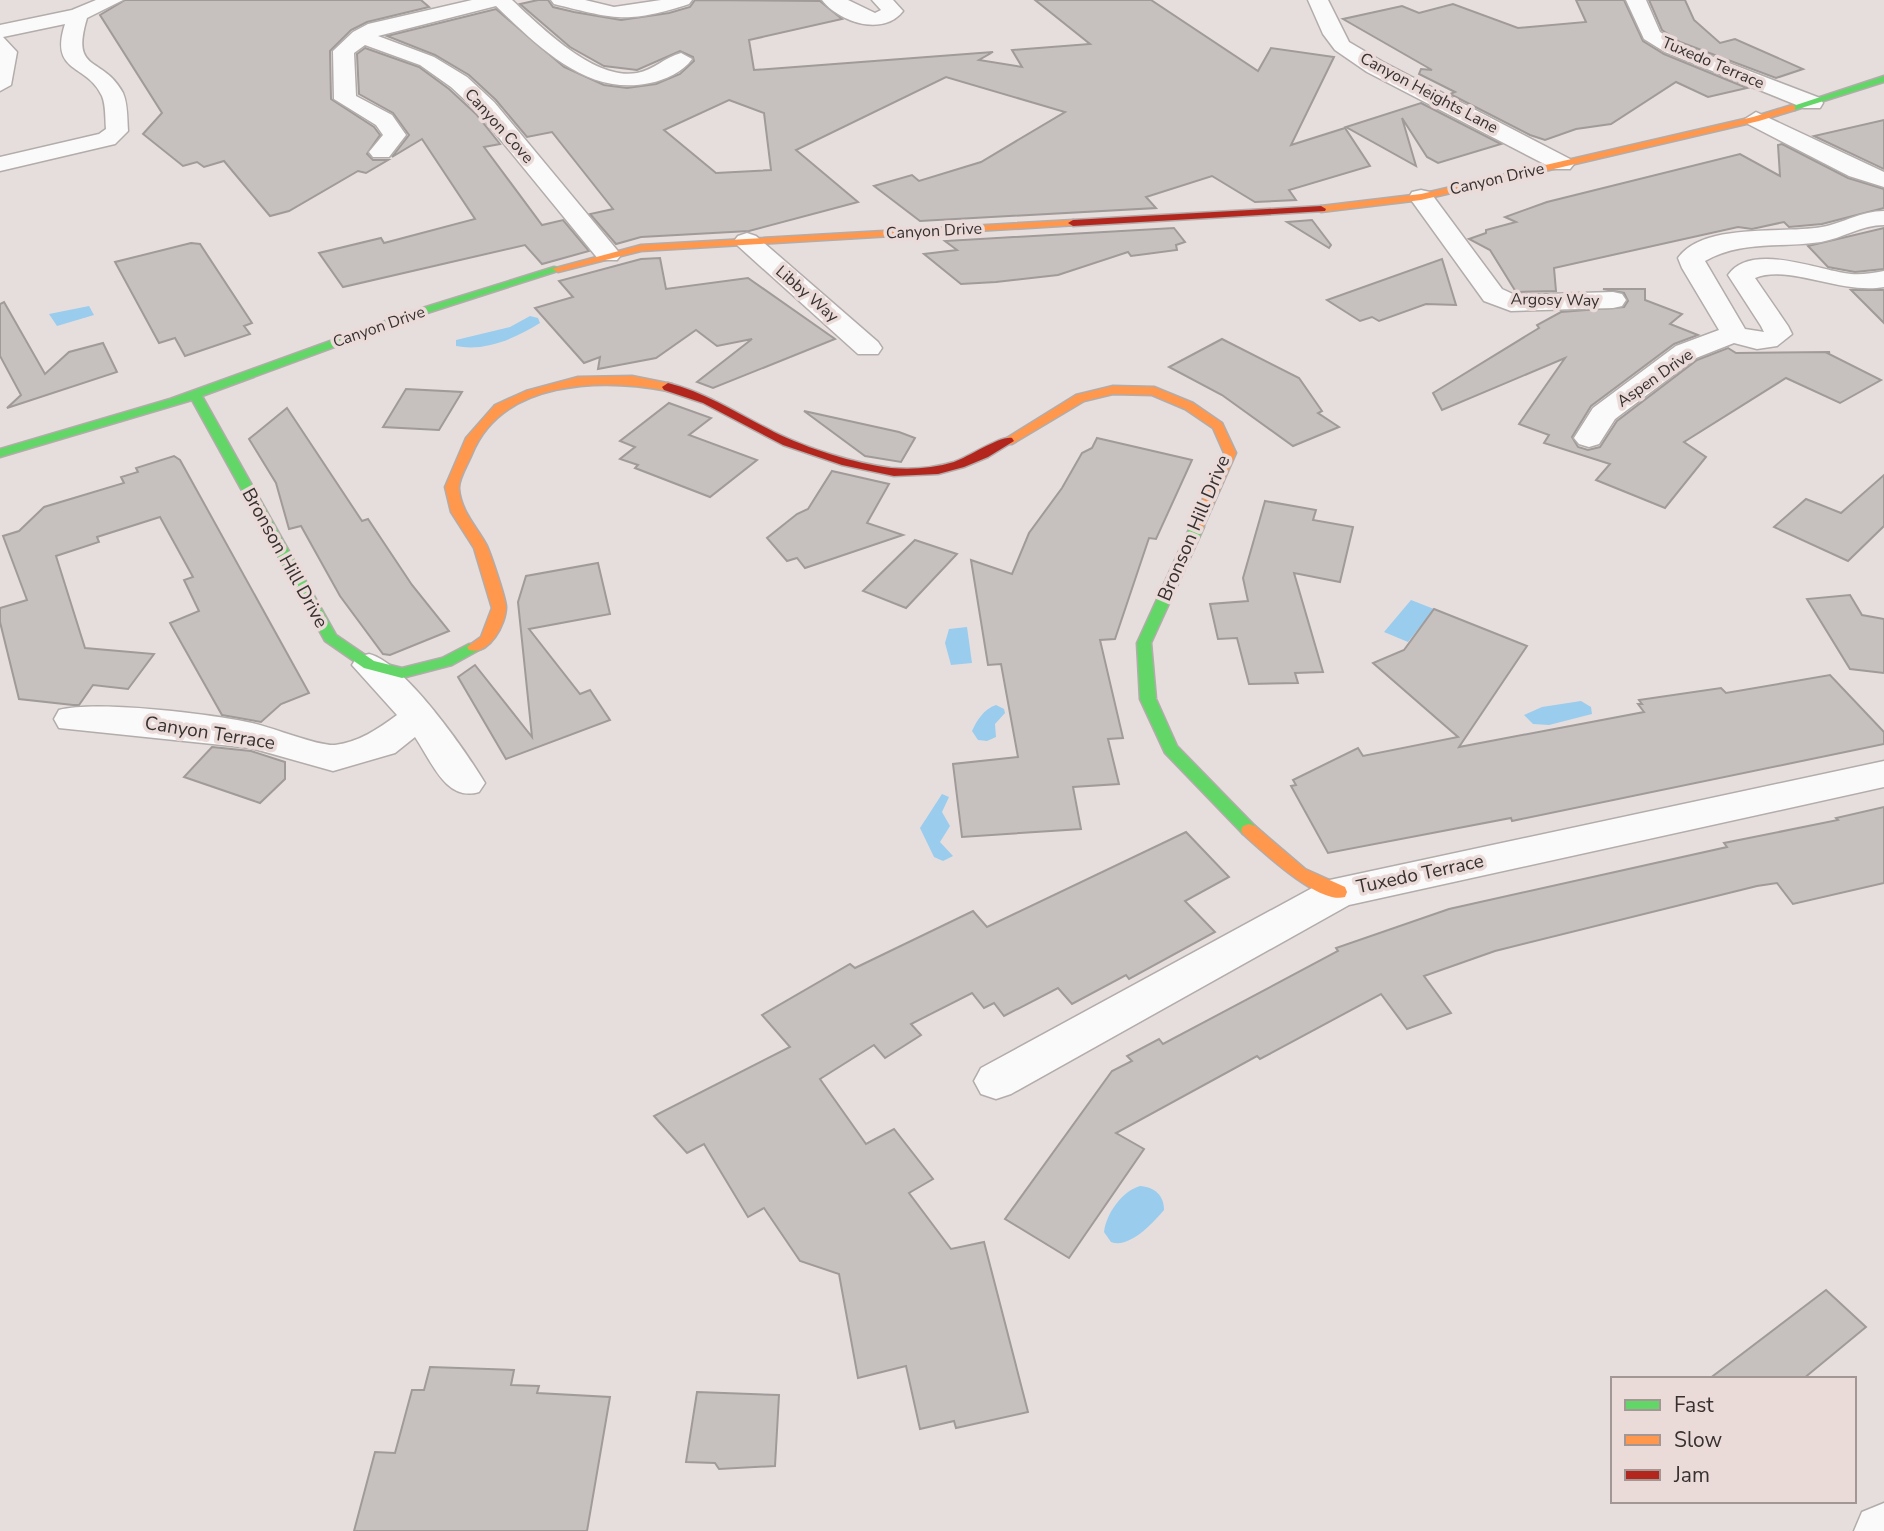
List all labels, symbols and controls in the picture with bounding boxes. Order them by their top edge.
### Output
street label: Tuxedo Terrace [1659,32,1767,94]
street label: Canyon Heights Lane [1356,47,1502,139]
street label: Canyon Cove [459,84,539,168]
street label: Canyon Drive [1448,157,1546,201]
street label: Canyon Drive [885,217,983,245]
street label: Libby Way [771,261,844,328]
street label: Argosy Way [1510,288,1600,312]
street label: Canyon Drive [330,301,428,353]
street label: Aspen Drive [1613,344,1697,412]
street label: Bronson Hill Drive [1151,451,1237,605]
street label: Bronson Hill Drive [236,483,334,633]
street label: Canyon Terrace [143,710,277,756]
street label: Tuxedo Terrace [1354,848,1486,900]
legend [1611,1377,1856,1503]
text: Fast [1674,1391,1714,1419]
text: Slow [1674,1426,1723,1454]
text: Jam [1673,1461,1710,1489]

